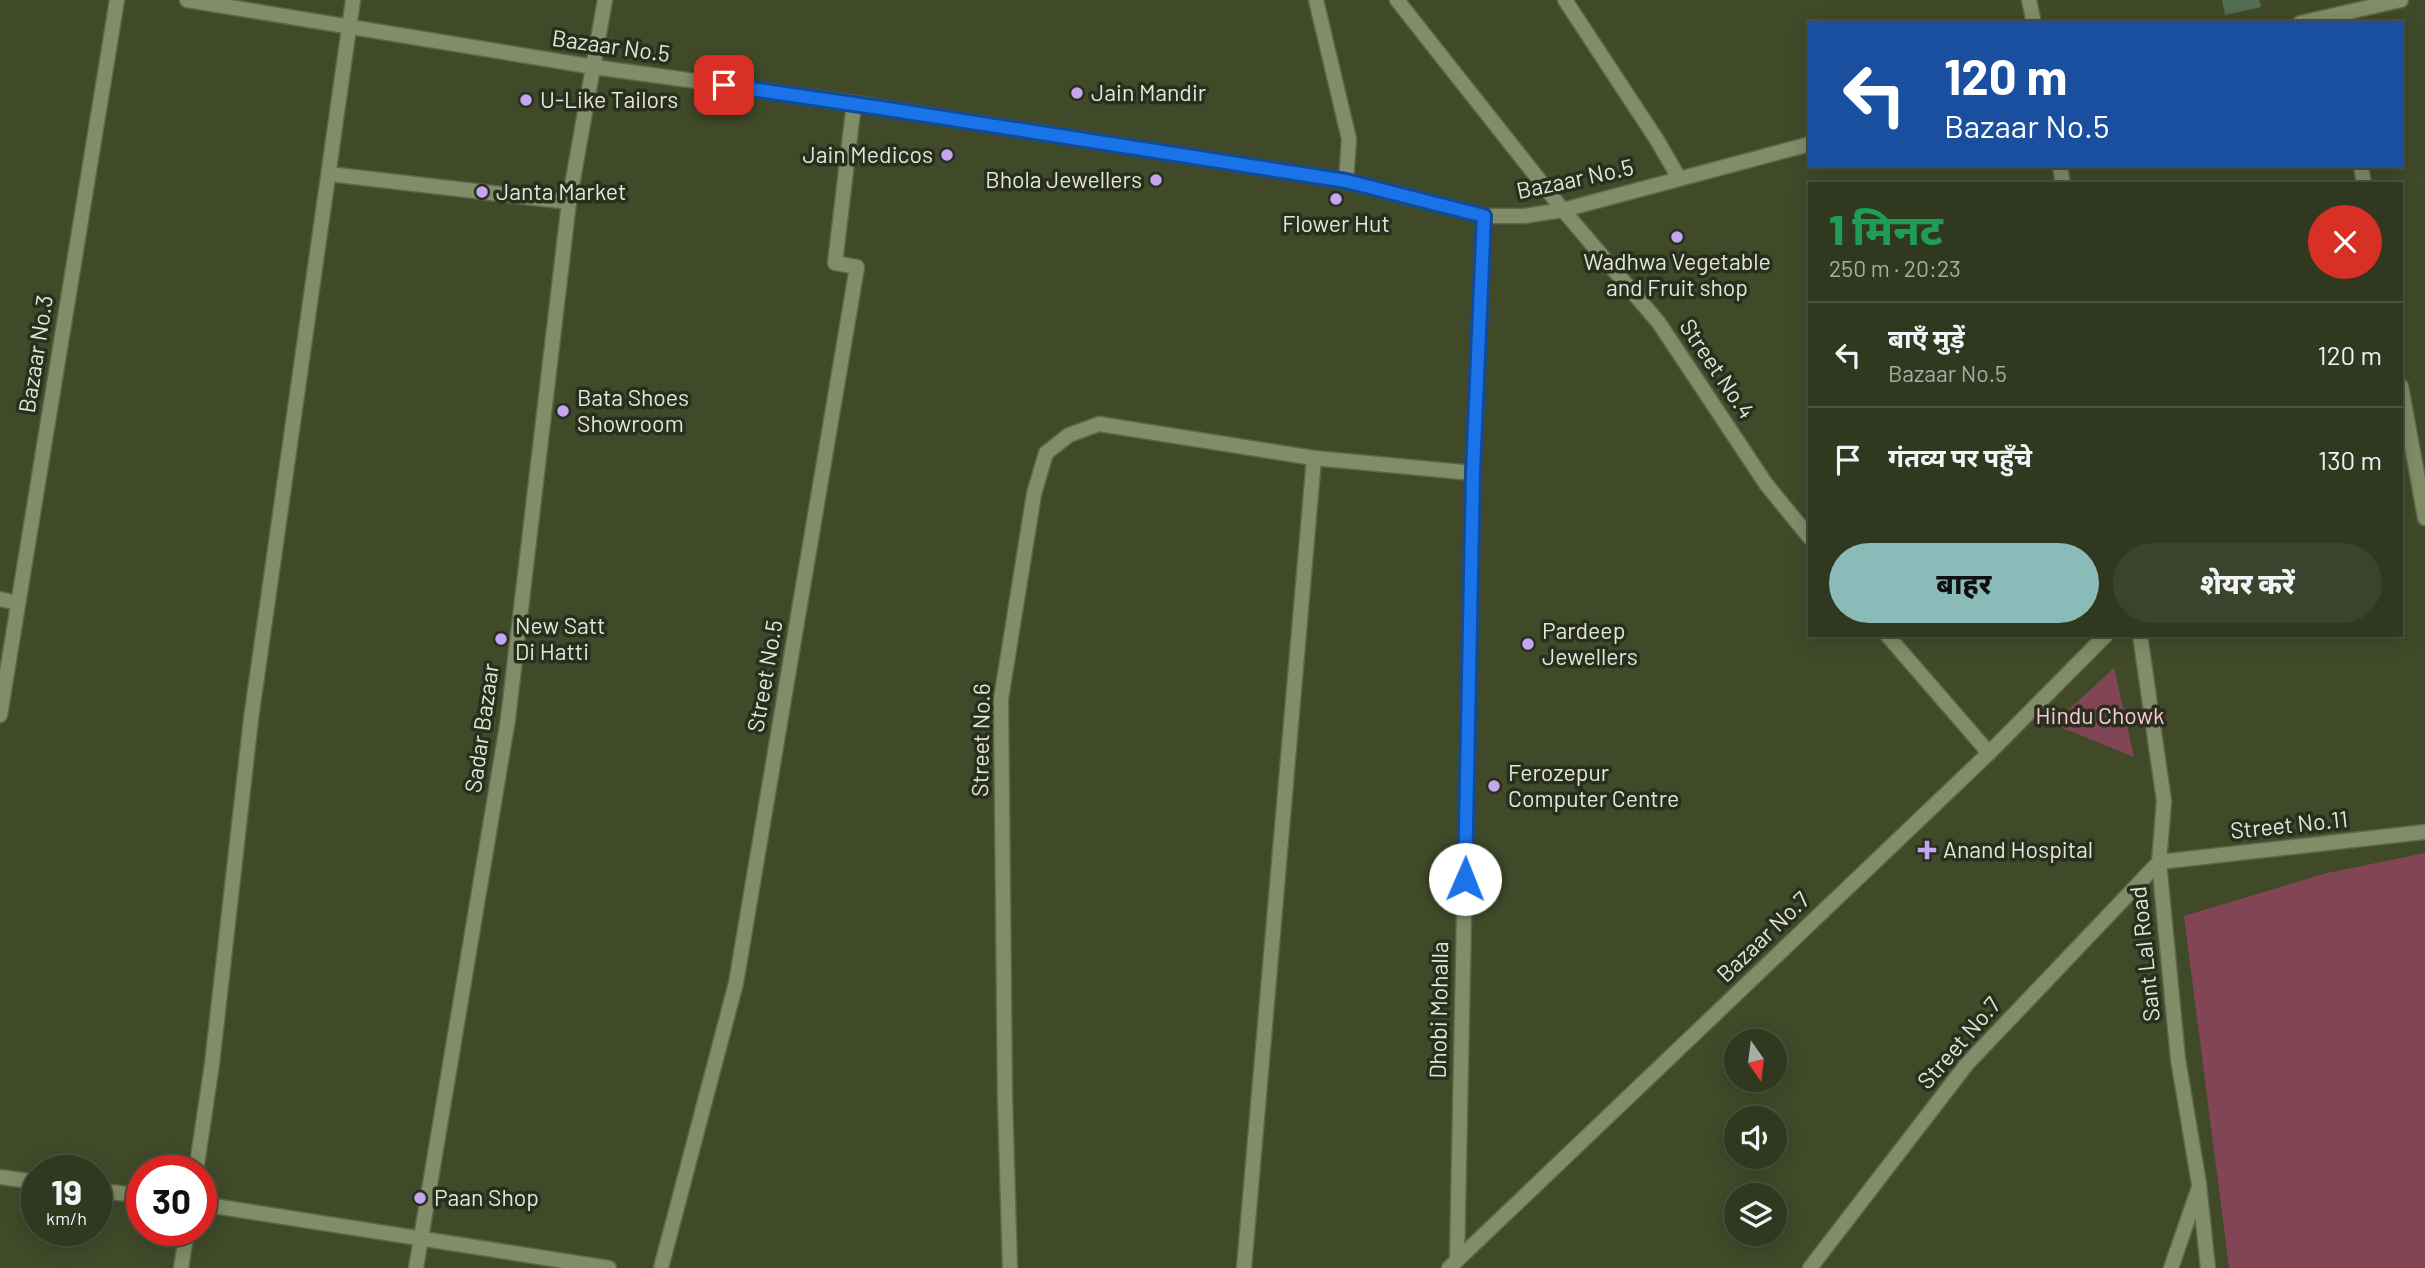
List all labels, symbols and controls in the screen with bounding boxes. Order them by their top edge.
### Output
street label: Bazaar No.5 [550,23,672,67]
text: 120 m [1944,46,2067,105]
icon: left [1829,49,1920,140]
pin [694,55,754,115]
icon: arrive [705,66,743,104]
place label: Jain Mandir [1091,78,1207,106]
place label: U-Like Tailors [540,85,678,113]
marker: Jain Mandir [1069,85,1085,101]
marker: U-Like Tailors [518,92,534,108]
text: Bazaar No.5 [1944,106,2109,144]
place label: Jain Medicos [802,140,933,168]
marker: Jain Medicos [939,147,955,163]
street label: Bazaar No.5 [1514,152,1636,204]
place label: Bhola Jewellers [985,165,1142,193]
marker: Bhola Jewellers [1148,172,1164,188]
place label: Janta Market [496,177,626,205]
marker: Janta Market [474,184,490,200]
marker: Flower Hut [1328,191,1344,207]
text: 1 मिनट [1829,203,1943,253]
button: close [2308,205,2382,279]
place label: Flower Hut [1282,209,1390,237]
marker: Wadhwa Vegetable and Fruit shop [1669,229,1685,245]
place label: Wadhwa Vegetable and Fruit shop [1583,247,1771,301]
text: 250 m · 20:23 [1829,254,1961,282]
street label: Bazaar No.3 [12,293,58,415]
street label: Street No.4 [1674,313,1761,424]
text: बाएँ मुड़ें [1888,322,1965,353]
icon: left [1829,336,1867,374]
text: 120 m [2318,339,2382,370]
text: Bazaar No.5 [1888,359,2007,387]
place label: Bata Shoes Showroom [577,383,689,437]
marker: Bata Shoes Showroom [555,403,571,419]
icon: arrive [1829,441,1867,479]
text: गंतव्य पर पहुँचे [1888,441,2032,472]
text: 130 m [2318,444,2382,475]
button: बाहर [1829,543,2099,623]
button: शेयर करें [2113,543,2382,623]
place label: New Satt Di Hatti [515,611,605,665]
place label: Pardeep Jewellers [1542,616,1638,670]
street label: Street No.5 [740,618,788,734]
marker: New Satt Di Hatti [493,631,509,647]
marker: Pardeep Jewellers [1520,636,1536,652]
street label: Sadar Bazaar [458,661,504,794]
street label: Street No.6 [965,683,995,797]
park label: Hindu Chowk [2035,701,2165,729]
place label: Ferozepur Computer Centre [1508,758,1679,812]
marker: Ferozepur Computer Centre [1486,778,1502,794]
street label: Street No.11 [2229,804,2349,844]
place label: Anand Hospital [1943,835,2093,863]
marker: Anand Hospital [1917,840,1937,860]
position arrow [1428,842,1502,916]
street label: Bazaar No.7 [1710,885,1815,987]
street label: Sant Lal Road [2123,885,2165,1023]
street label: Dhobi Mohalla [1423,941,1453,1079]
street label: Street No.7 [1911,991,2006,1094]
north arrow [1724,1029,1787,1092]
map controls [1724,1029,1787,1246]
button: sound [1724,1106,1787,1169]
speed limit sign: 30 [126,1155,217,1246]
text: 19 [51,1170,82,1212]
place label: Paan Shop [434,1183,539,1211]
button: layers [1724,1183,1787,1246]
marker: Paan Shop [412,1190,428,1206]
text: km/h [46,1207,87,1229]

